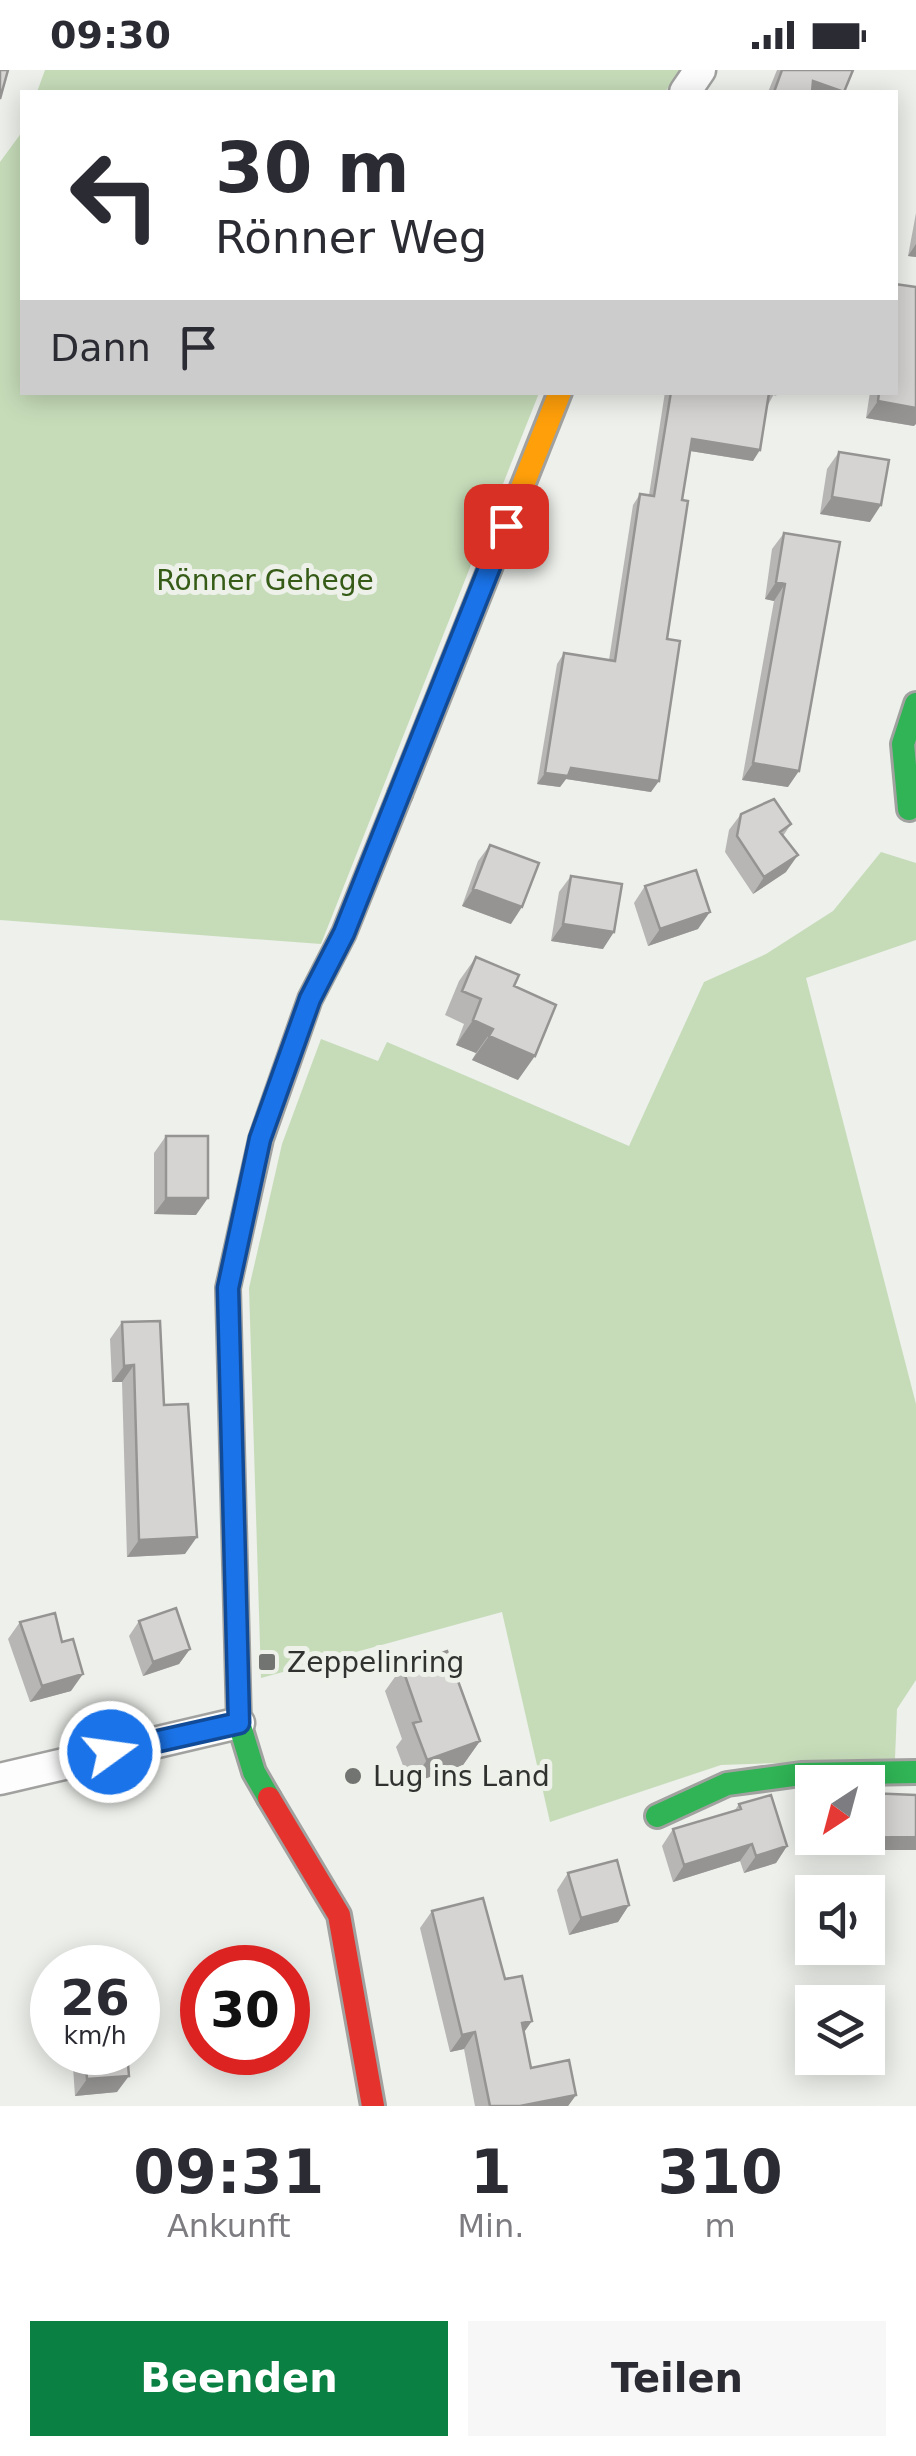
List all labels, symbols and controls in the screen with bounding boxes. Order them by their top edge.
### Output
text: 09:30 [50,13,171,57]
text: 30 m [215,127,410,209]
icon: left [50,130,180,260]
text: Rönner Weg [215,211,487,264]
icon: arrive [171,320,226,375]
text: Dann [50,326,151,370]
pin [464,484,549,569]
icon: arrive [479,499,534,554]
park label: Rönner Gehege [156,564,374,597]
place label: Zeppelinring [287,1646,464,1679]
marker: Zeppelinring [256,1651,278,1673]
position arrow [58,1700,162,1804]
place label: Lug ins Land [373,1760,550,1793]
marker: Lug ins Land [342,1765,364,1787]
north arrow [795,1765,885,1855]
map controls [795,1765,885,2075]
button: sound [795,1875,885,1965]
speed limit sign: 30 [180,1945,310,2075]
text: 26 [60,1969,130,2027]
button: layers [795,1985,885,2075]
text: km/h [63,2021,127,2050]
text: 09:31 [133,2137,324,2207]
text: 1 [470,2137,512,2207]
text: 310 [658,2137,783,2207]
text: Ankunft [167,2207,290,2245]
text: Min. [457,2207,524,2245]
text: m [705,2207,736,2245]
button: Beenden [30,2321,448,2436]
button: Teilen [468,2321,886,2436]

